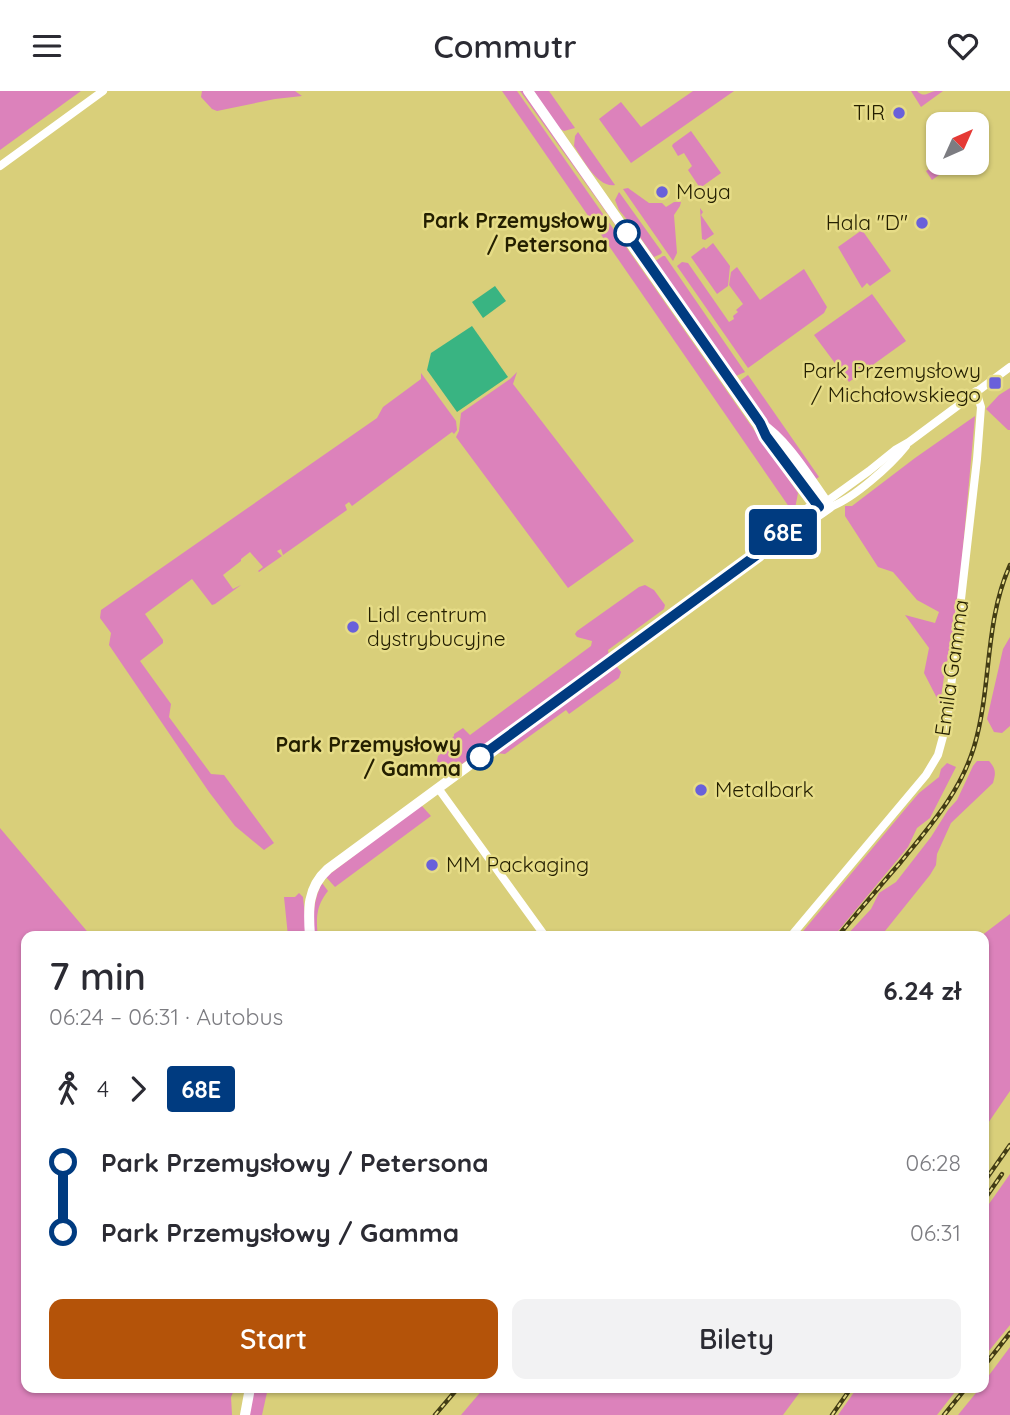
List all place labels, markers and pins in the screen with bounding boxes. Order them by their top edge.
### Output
place label: TIR [853,99,885,125]
marker: TIR [891,105,907,121]
place label: Moya [676,178,731,204]
marker: Moya [654,184,670,200]
place label: Park Przemysłowy / Petersona [422,207,608,257]
place label: Hala "D" [826,209,908,235]
marker: Hala "D" [914,215,930,231]
marker: Park Przemysłowy / Petersona [614,220,640,246]
place label: Park Przemysłowy / Michałowskiego [803,357,981,407]
marker: Park Przemysłowy / Michałowskiego [987,375,1003,391]
place label: Lidl centrum dystrybucyjne [367,601,506,651]
marker: Lidl centrum dystrybucyjne [345,619,361,635]
place label: Park Przemysłowy / Gamma [275,731,461,781]
marker: Park Przemysłowy / Gamma [467,744,493,770]
place label: Metalbark [715,776,814,802]
marker: Metalbark [693,782,709,798]
place label: MM Packaging [446,851,589,877]
marker: MM Packaging [424,857,440,873]

